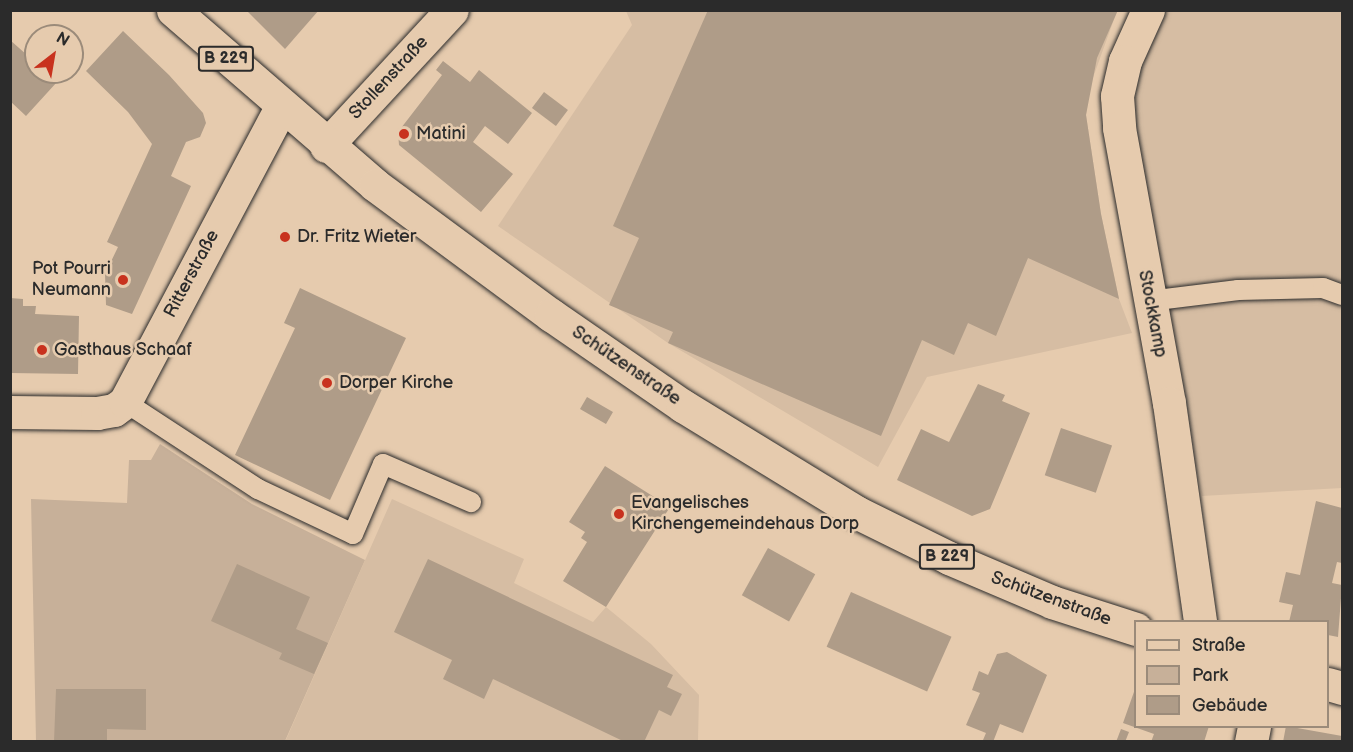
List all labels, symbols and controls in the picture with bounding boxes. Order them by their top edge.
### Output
north arrow [24,24,84,84]
text: N [52,29,73,51]
street label: Stollenstraße [345,32,433,124]
road number: B 229 [198,46,254,72]
place label: Matini [416,123,466,145]
marker: Matini [397,127,411,141]
street label: Ritterstraße [160,226,224,322]
place label: Dr. Fritz Wieter [297,226,417,248]
marker: Dr. Fritz Wieter [278,230,292,244]
place label: Pot Pourri Neumann [31,259,111,302]
street label: Stockkamp [1133,268,1171,360]
marker: Pot Pourri Neumann [116,273,130,287]
street label: Schützenstraße [567,322,685,410]
place label: Gasthaus Schaaf [54,339,192,361]
marker: Gasthaus Schaaf [35,343,49,357]
place label: Dorper Kirche [339,372,453,394]
marker: Dorper Kirche [320,376,334,390]
place label: Evangelisches Kirchengemeindehaus Dorp [631,493,859,536]
marker: Evangelisches Kirchengemeindehaus Dorp [612,507,626,521]
road number: B 229 [918,544,976,570]
street label: Schützenstraße [988,567,1114,631]
legend [1134,620,1329,728]
text: Straße [1192,635,1245,656]
text: Park [1192,665,1228,686]
text: Gebäude [1192,695,1268,716]

